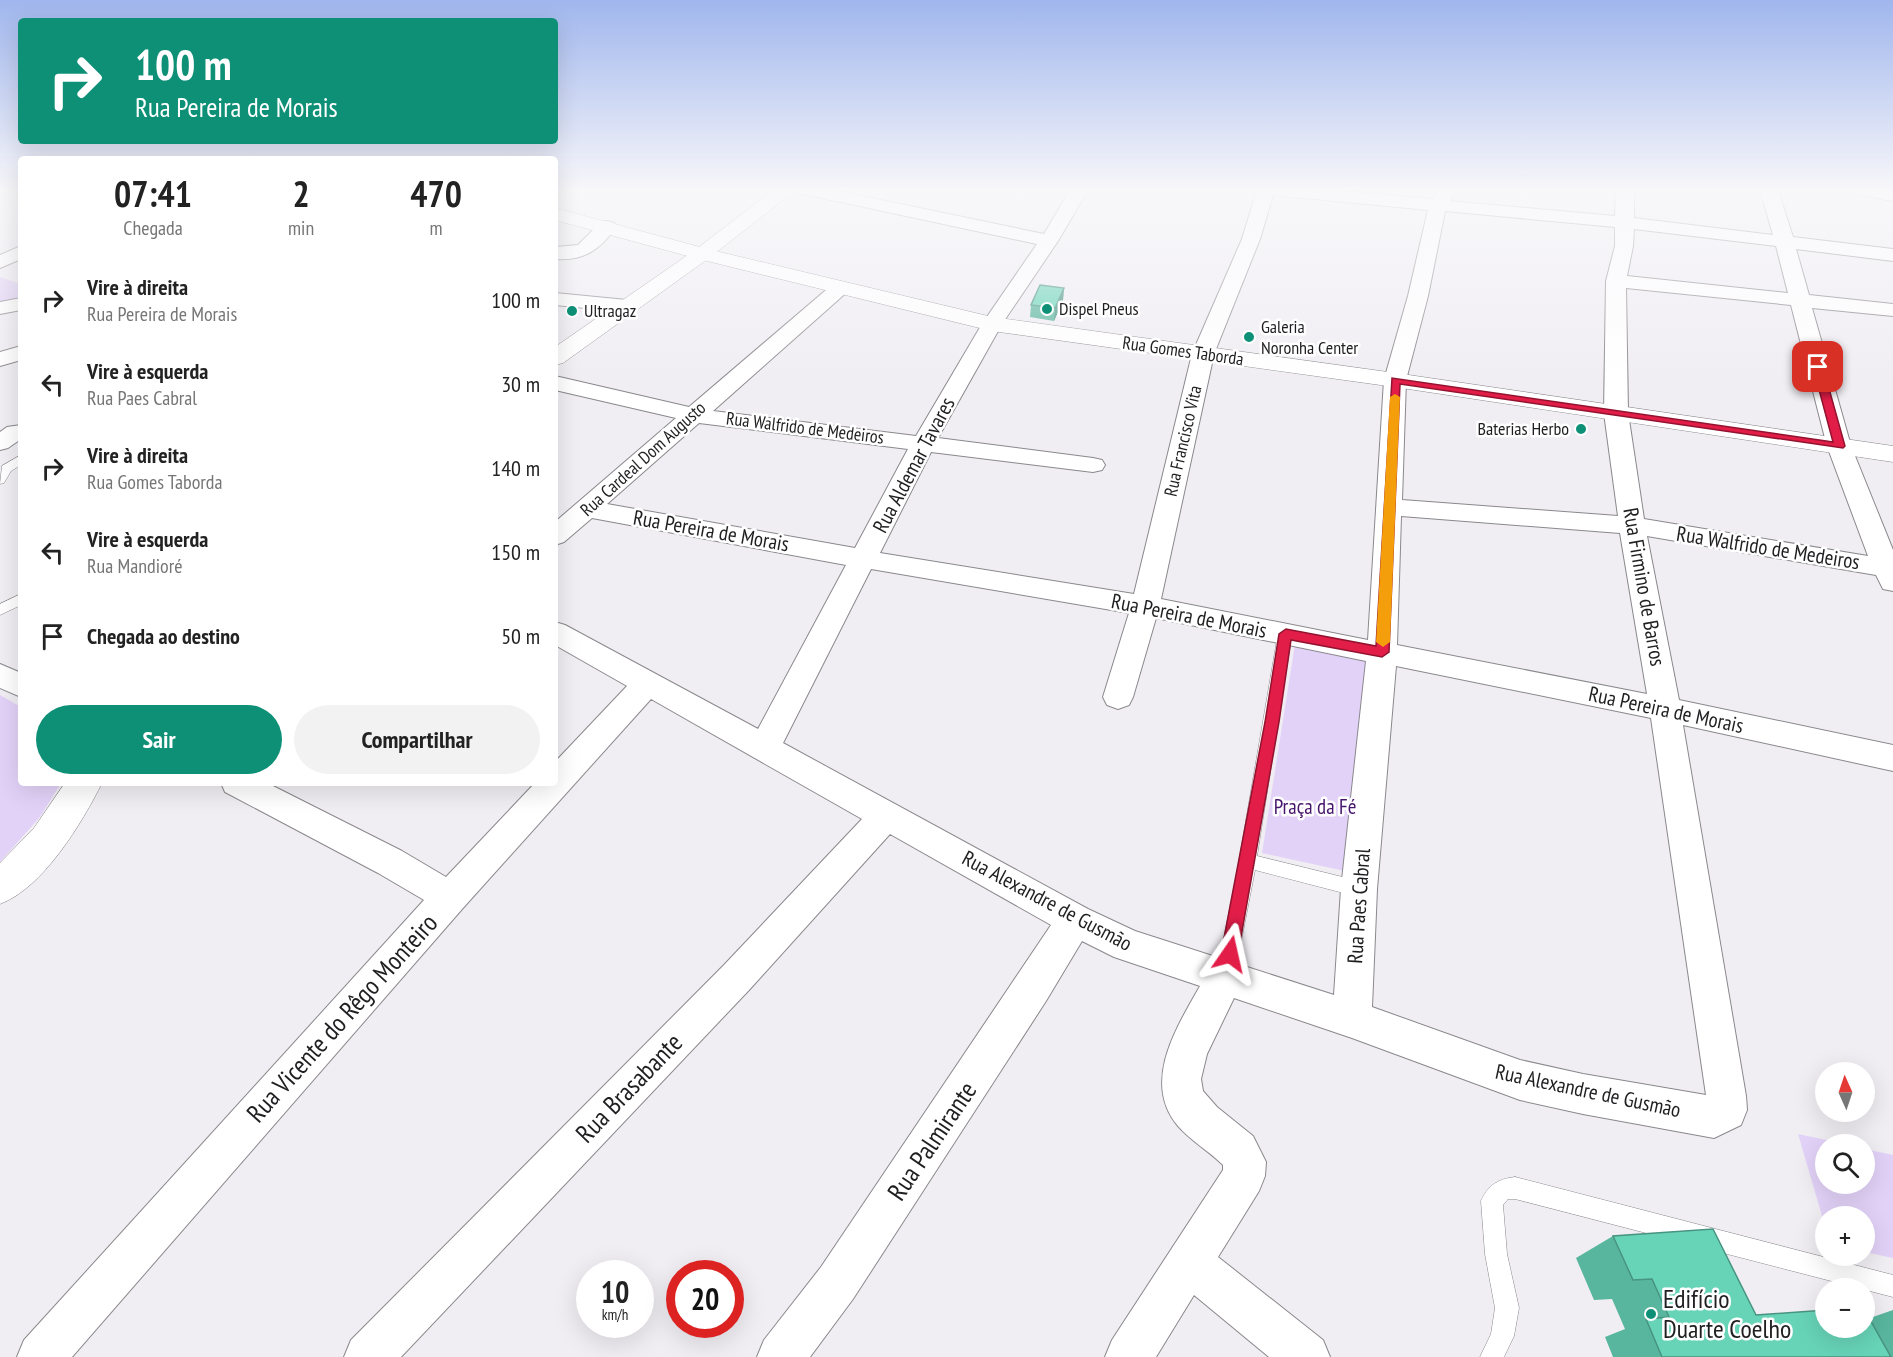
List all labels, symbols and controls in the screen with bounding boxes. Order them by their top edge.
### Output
text: 100 m [135,37,232,92]
icon: right [36,42,114,120]
text: Rua Pereira de Morais [135,90,338,124]
text: 07:41 [114,170,192,217]
text: 2 [292,170,310,217]
text: 470 [410,170,462,217]
text: Chegada [123,215,183,241]
text: min [288,215,314,241]
text: m [430,215,443,241]
text: Vire à direita [87,273,188,301]
icon: right [36,284,69,317]
text: 100 m [491,286,540,314]
place label: Dispel Pneus [1059,297,1139,320]
place label: Ultragaz [584,299,636,322]
text: Rua Pereira de Morais [87,301,237,327]
marker: Dispel Pneus [1040,302,1054,316]
marker: Ultragaz [565,304,579,318]
place label: Galeria Noronha Center [1261,315,1358,359]
marker: Galeria Noronha Center [1242,330,1256,344]
street label: Rua Gomes Taborda [1121,331,1245,370]
pin [1792,341,1843,392]
icon: arrive [1801,350,1834,383]
text: Vire à esquerda [87,357,208,385]
icon: left [36,368,69,401]
text: 30 m [501,370,540,398]
street label: Rua Francisco Vita [1159,383,1206,499]
text: Rua Paes Cabral [87,385,197,411]
street label: Rua Aldemar Tavares [866,392,961,537]
street label: Rua Cardeal Dom Augusto [575,396,710,521]
street label: Rua Walfrido de Medeiros [725,406,885,449]
place label: Baterias Herbo [1478,417,1569,440]
marker: Baterias Herbo [1574,422,1588,436]
text: Vire à direita [87,441,188,469]
icon: right [36,452,69,485]
text: 140 m [491,454,540,482]
text: Rua Gomes Taborda [87,469,222,495]
street label: Rua Pereira de Morais [631,504,791,557]
street label: Rua Firmino de Barros [1617,506,1672,668]
street label: Rua Walfrido de Medeiros [1674,520,1862,575]
text: Vire à esquerda [87,525,208,553]
icon: left [36,536,69,569]
text: 150 m [491,538,540,566]
text: Rua Mandioré [87,553,182,579]
street label: Rua Pereira de Morais [1109,587,1269,644]
icon: arrive [36,620,69,653]
text: Chegada ao destino [87,622,240,650]
text: 50 m [501,622,540,650]
street label: Rua Pereira de Morais [1586,680,1746,739]
button: Sair [36,705,282,774]
button: Compartilhar [294,705,540,774]
park label: Praça da Fé [1274,793,1356,820]
street label: Rua Alexandre de Gusmão [958,844,1137,957]
street label: Rua Paes Cabral [1341,847,1376,965]
street label: Rua Vicente do Rêgo Monteiro [239,906,444,1129]
position arrow [1198,922,1262,986]
street label: Rua Brasabante [568,1026,689,1149]
street label: Rua Alexandre de Gusmão [1493,1058,1683,1123]
north arrow [1815,1062,1875,1122]
map controls [1815,1062,1875,1338]
street label: Rua Palmirante [880,1075,983,1206]
button: search [1815,1134,1875,1194]
button: + [1815,1206,1875,1266]
speed limit sign: 20 [666,1260,744,1338]
text: 10 [601,1272,629,1311]
button: − [1815,1278,1875,1338]
place label: Edifício Duarte Coelho [1663,1282,1791,1345]
text: km/h [602,1305,628,1324]
marker: Edifício Duarte Coelho [1644,1307,1658,1321]

